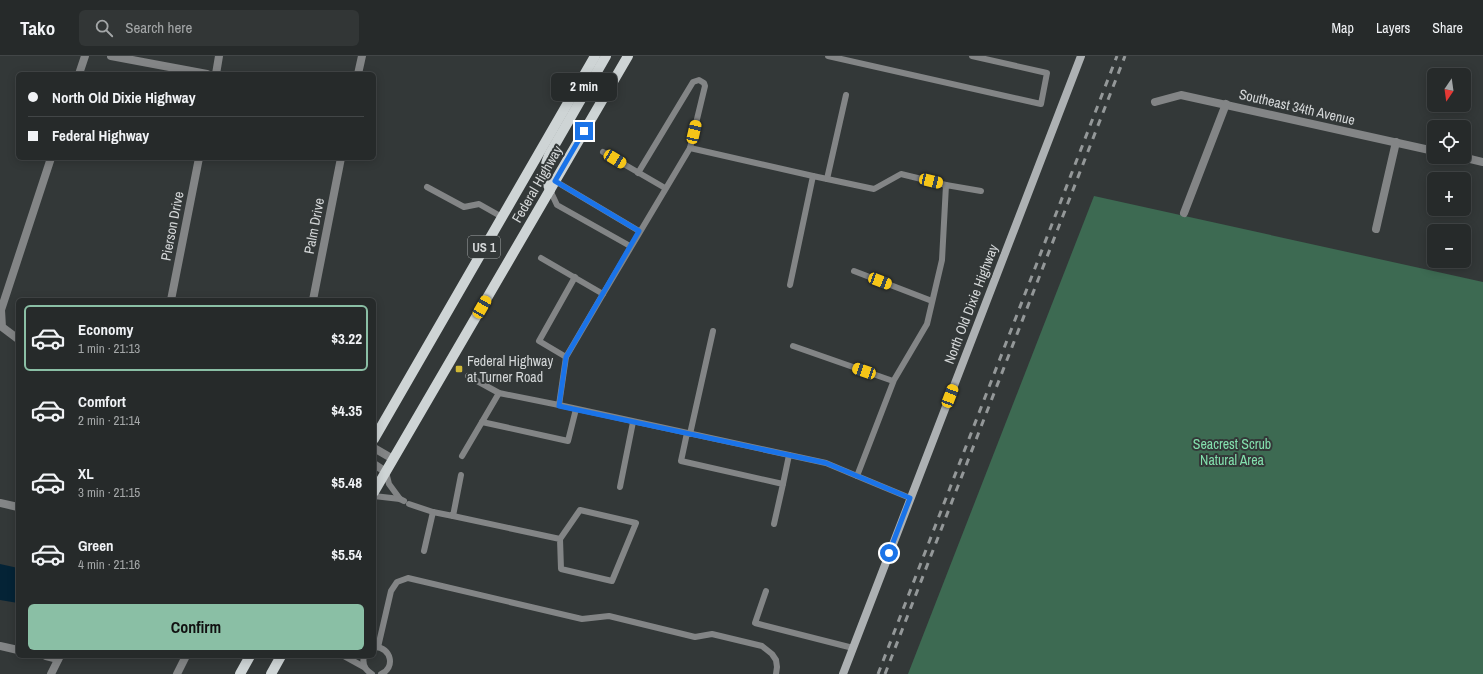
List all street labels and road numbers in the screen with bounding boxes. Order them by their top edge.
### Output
street label: Southeast 34th Avenue [1237,85,1357,129]
street label: Federal Highway [508,142,566,226]
street label: Pierson Drive [156,190,188,262]
street label: Palm Drive [300,196,328,256]
road number: US 1 [468,236,500,258]
street label: North Old Dixie Highway [940,241,1002,366]

